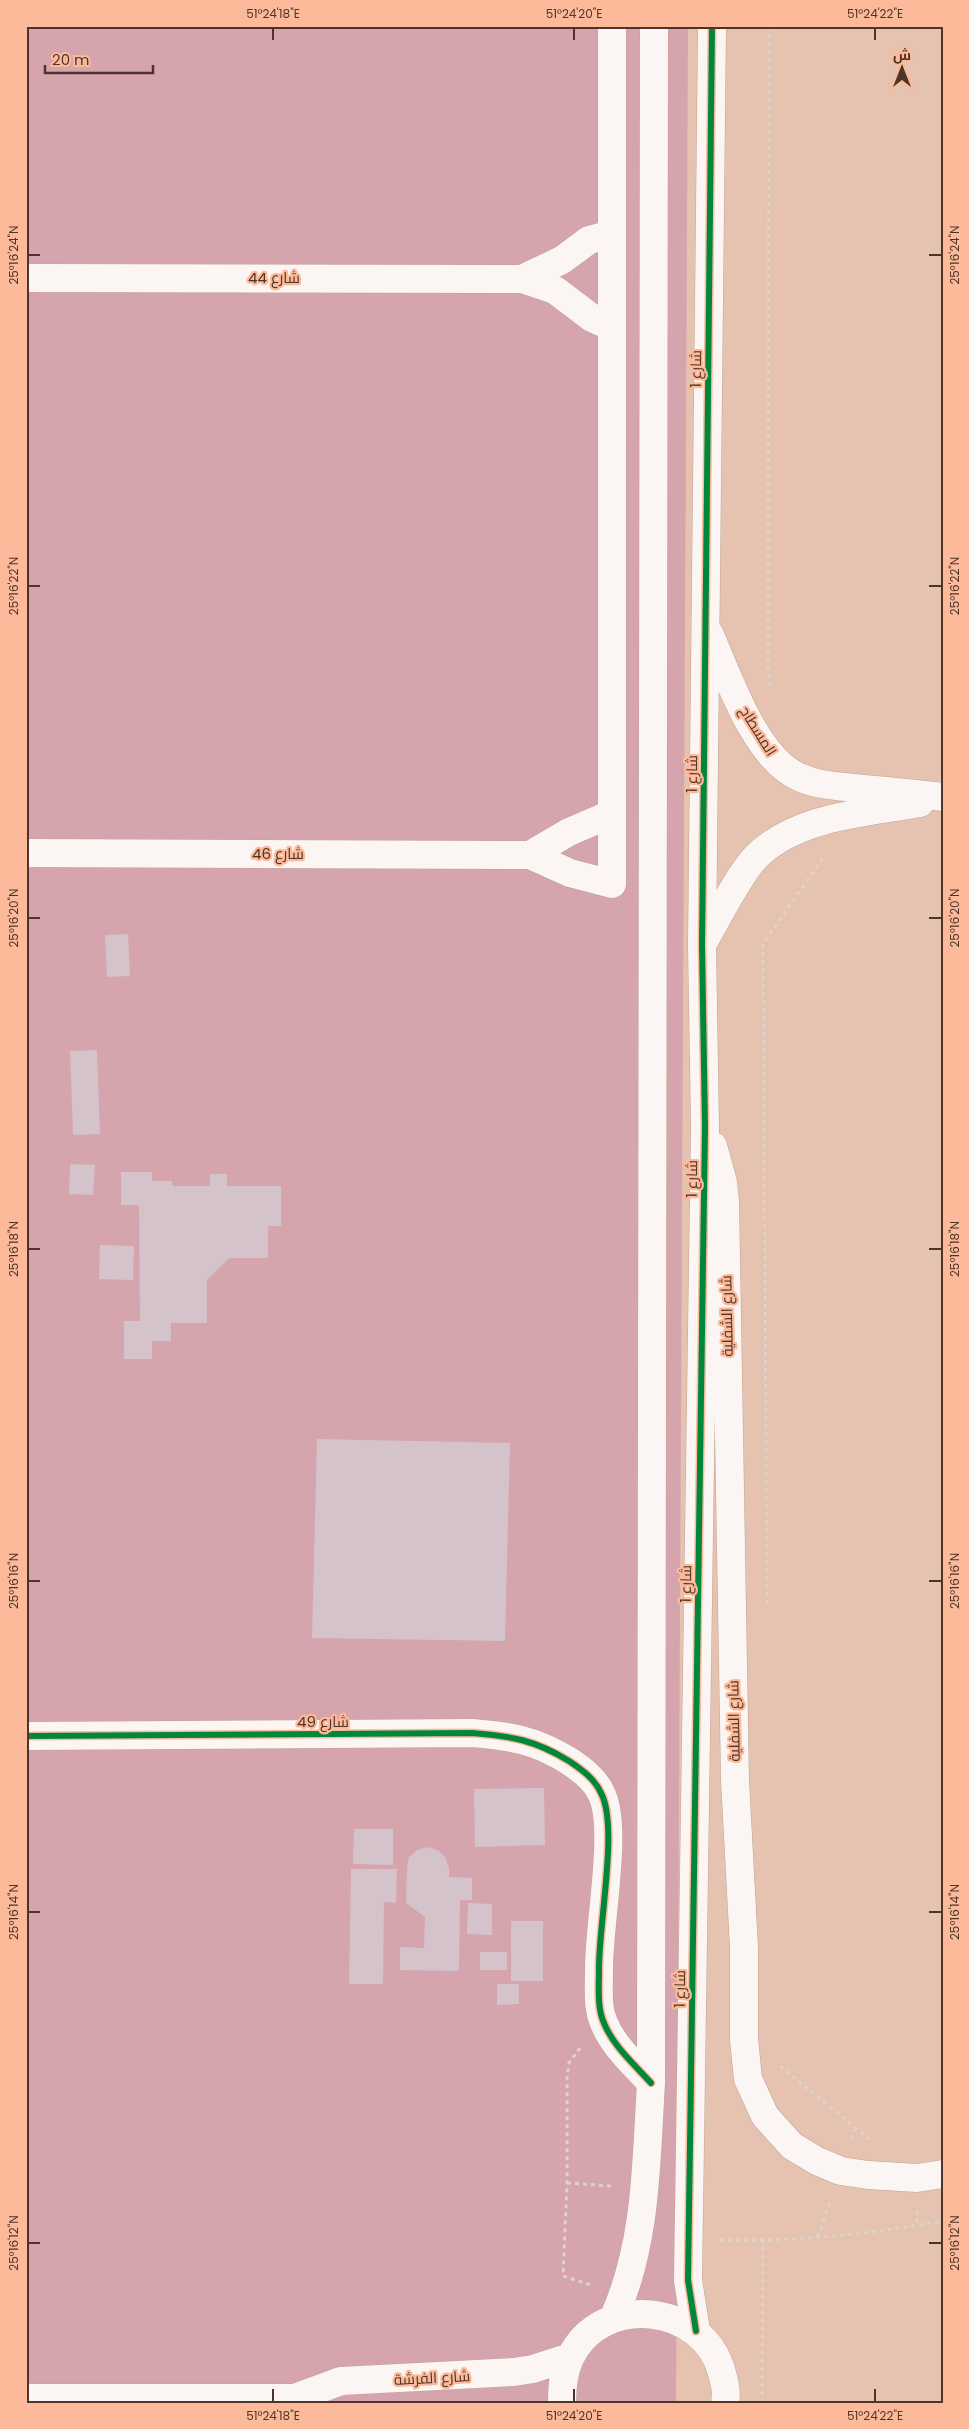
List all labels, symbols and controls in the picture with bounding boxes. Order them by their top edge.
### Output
text: 51°24'18"E [246,5,300,22]
text: 51°24'20"E [546,5,602,22]
text: 51°24'22"E [847,5,903,22]
scale bar [45,42,152,74]
north arrow [876,42,926,92]
text: ش [893,45,911,65]
text: 20 m [52,49,90,70]
text: 25°16'24"N [5,225,22,285]
text: 25°16'24"N [946,225,963,285]
street label: شارع 44 [248,267,300,289]
street label: شارع 1 [685,350,707,388]
text: 25°16'22"N [5,557,22,615]
text: 25°16'22"N [946,557,963,615]
street label: المسطاح [734,702,782,760]
street label: شارع 1 [681,755,703,793]
street label: شارع 46 [252,843,304,865]
text: 25°16'20"N [5,888,22,948]
text: 25°16'20"N [946,888,963,948]
street label: شارع 1 [681,1160,703,1198]
text: 25°16'18"N [5,1221,22,1277]
text: 25°16'18"N [946,1221,963,1277]
street label: شارع الشفلية [715,1275,739,1357]
text: 25°16'16"N [5,1553,22,1609]
text: 25°16'16"N [946,1553,963,1609]
street label: شارع 1 [675,1565,697,1603]
street label: شارع الشفلية [722,1680,746,1762]
street label: شارع 49 [297,1711,349,1733]
text: 25°16'14"N [5,1884,22,1940]
text: 25°16'14"N [946,1884,963,1940]
street label: شارع 1 [669,1970,691,2008]
text: 25°16'12"N [5,2215,22,2271]
text: 25°16'12"N [946,2215,963,2271]
street label: شارع الفرشة [393,2365,471,2391]
text: 51°24'18"E [246,2407,300,2424]
text: 51°24'20"E [546,2407,602,2424]
text: 51°24'22"E [847,2407,903,2424]

